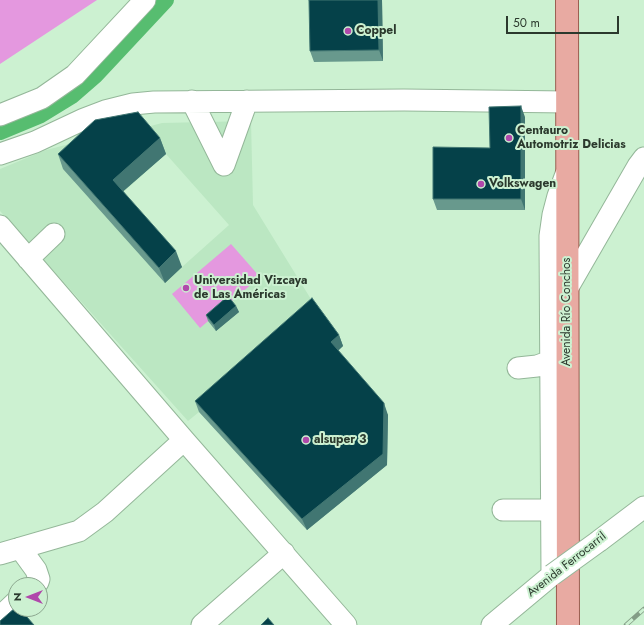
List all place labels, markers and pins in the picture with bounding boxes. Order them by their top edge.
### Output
place label: Coppel [356,24,396,38]
marker: Coppel [343,26,353,36]
place label: Centauro Automotriz Delicias [517,124,626,152]
marker: Centauro Automotriz Delicias [504,133,514,143]
place label: Volkswagen [489,177,556,191]
marker: Volkswagen [476,179,486,189]
place label: Universidad Vizcaya de Las Américas [194,274,308,302]
marker: Universidad Vizcaya de Las Américas [181,283,191,293]
place label: alsuper 3 [314,433,366,447]
marker: alsuper 3 [301,435,311,445]

